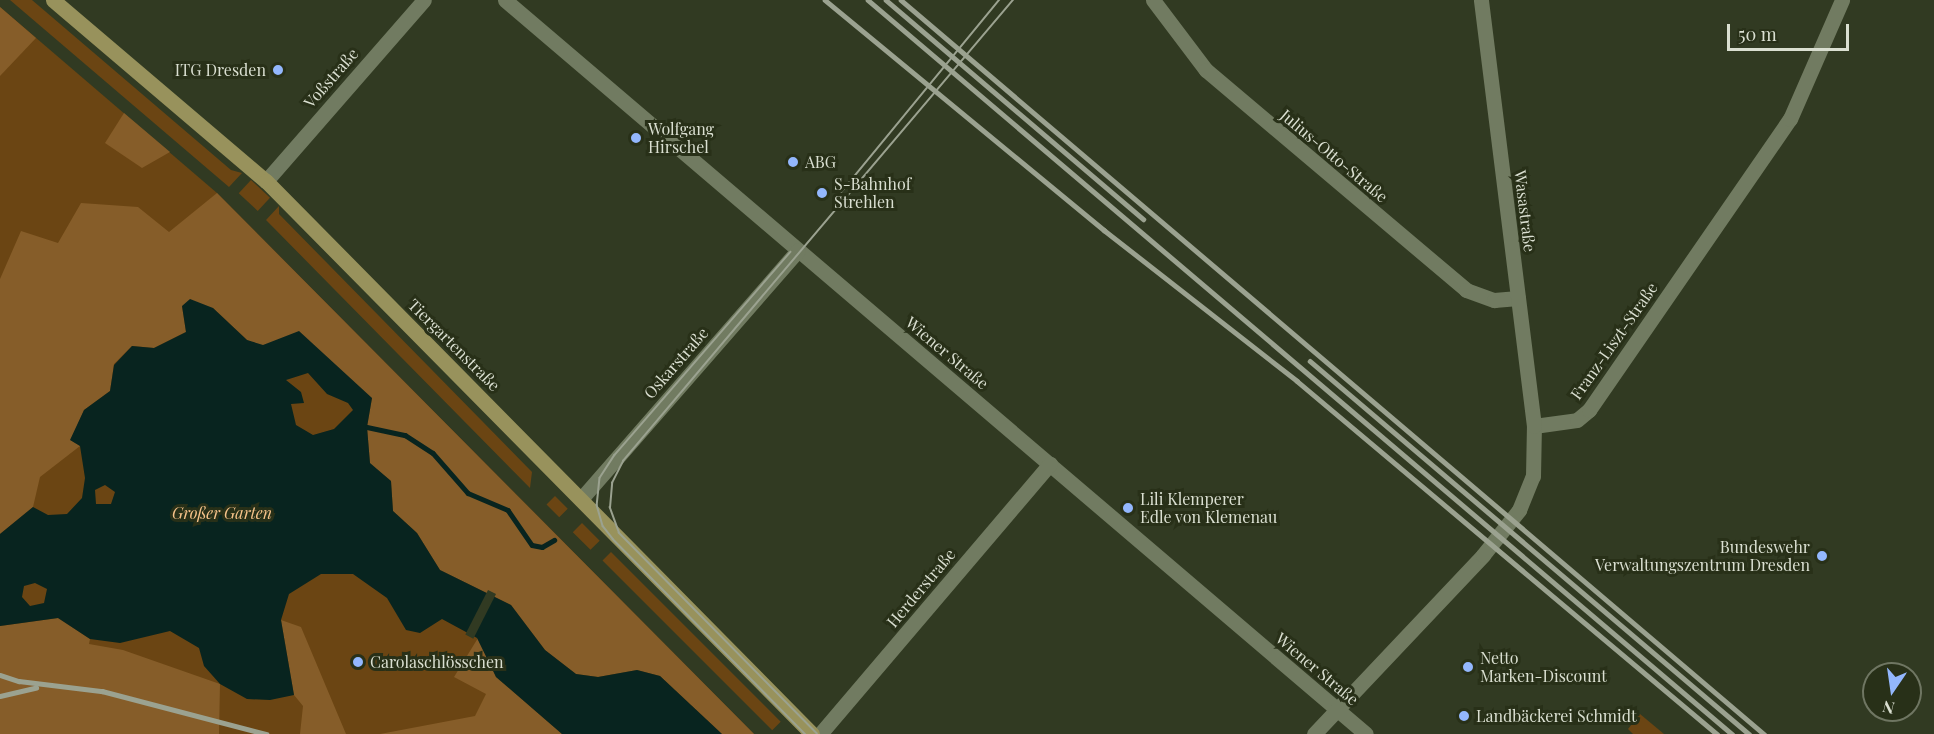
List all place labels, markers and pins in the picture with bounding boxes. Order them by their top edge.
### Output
place label: ITG Dresden [175,60,266,80]
marker: ITG Dresden [271,63,285,77]
place label: Wolfgang Hirschel [648,119,714,157]
marker: Wolfgang Hirschel [629,131,643,145]
place label: ABG [805,152,836,172]
marker: ABG [786,155,800,169]
place label: S-Bahnhof Strehlen [834,174,911,212]
marker: S-Bahnhof Strehlen [815,186,829,200]
place label: Lili Klemperer Edle von Klemenau [1140,489,1278,527]
marker: Lili Klemperer Edle von Klemenau [1121,501,1135,515]
place label: Bundeswehr Verwaltungszentrum Dresden [1595,537,1810,575]
marker: Bundeswehr Verwaltungszentrum Dresden [1815,549,1829,563]
place label: Netto Marken-Discount [1480,648,1607,686]
place label: Carolaschlösschen [370,652,504,672]
marker: Carolaschlösschen [351,655,365,669]
marker: Netto Marken-Discount [1461,660,1475,674]
place label: Landbäckerei Schmidt [1476,706,1637,726]
marker: Landbäckerei Schmidt [1457,709,1471,723]

